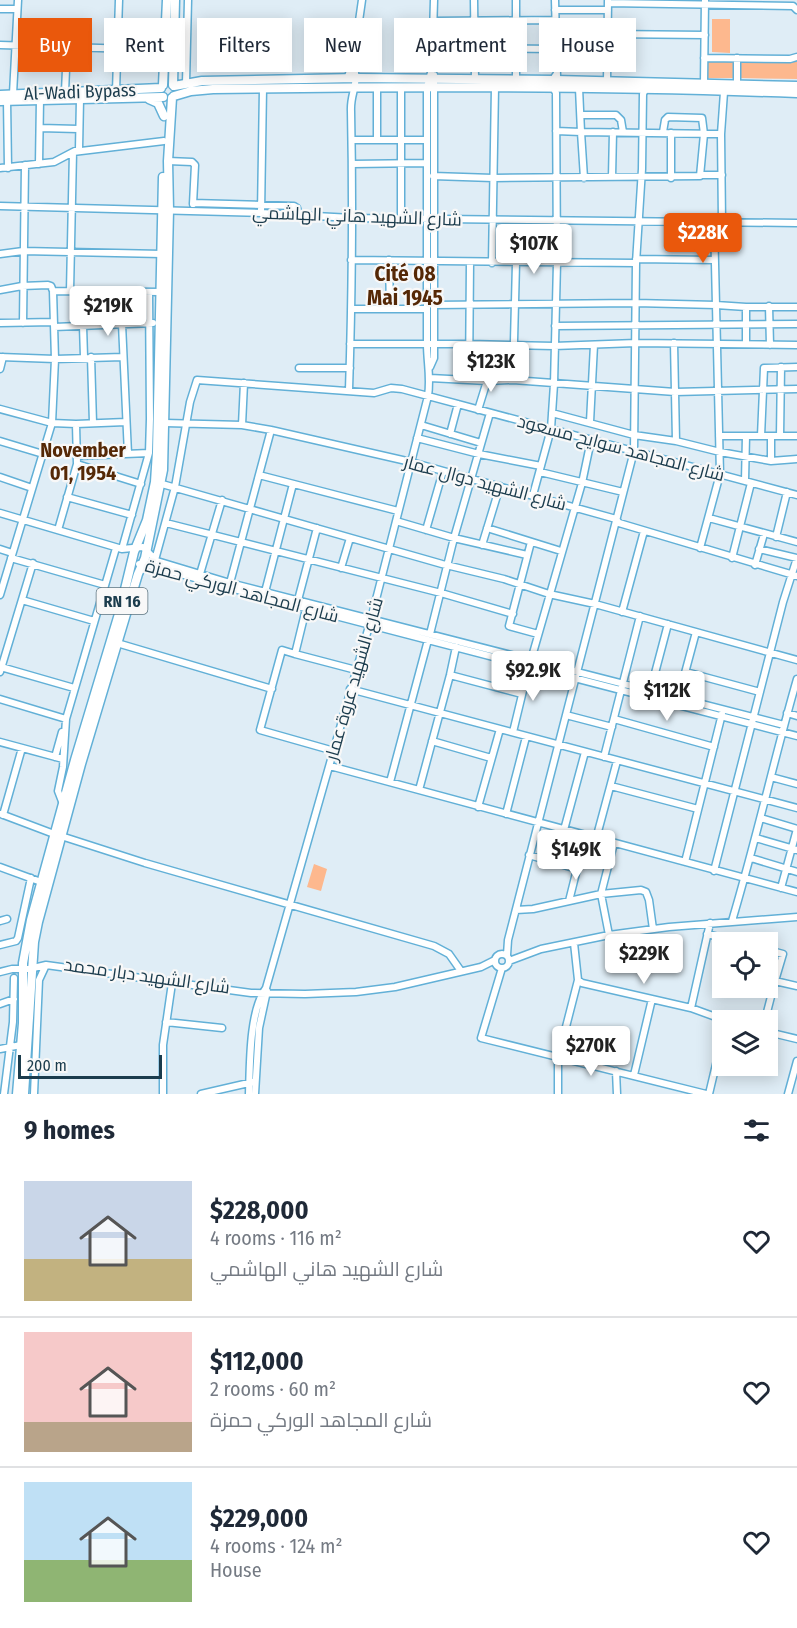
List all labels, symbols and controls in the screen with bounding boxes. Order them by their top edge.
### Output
chip: Buy [18,18,92,72]
chip: Rent [104,18,185,72]
chip: Filters [197,18,292,72]
chip: New [304,18,382,72]
chip: Apartment [394,18,527,72]
chip: House [539,18,636,72]
street label: Al-Wadi Bypass [24,79,137,105]
street label: شارع الشهيد هاني الهاشمي [252,201,462,234]
pin: $228K [661,213,745,264]
text: $228K [678,220,728,244]
pin: $107K [492,224,576,275]
text: $107K [510,231,558,255]
district label: Cité 08 Mai 1945 [367,261,443,311]
pin: $219K [66,286,150,337]
text: $219K [83,293,133,317]
pin: $123K [449,342,533,393]
text: $123K [467,349,515,373]
street label: شارع المجاهد سوايح مسعود [515,410,727,487]
district label: November 01, 1954 [40,438,126,485]
street label: شارع الشهيد دوال عمار [400,450,569,516]
street label: شارع المجاهد الوركي حمزة [142,555,341,630]
road number: RN 16 [96,588,148,614]
street label: شارع الشهيد عروة عمار [320,595,389,764]
pin: $92.9K [484,651,582,702]
text: $92.9K [505,658,561,682]
pin: $112K [625,671,709,722]
text: $112K [644,678,690,702]
pin: $149K [534,830,618,881]
text: $149K [551,837,601,861]
map controls [712,932,778,1076]
button: locate [712,932,778,998]
pin: $229K [602,934,686,985]
text: $229K [619,941,669,965]
street label: شارع الشهيد دبار محمد [62,953,231,1000]
button: layers [712,1010,778,1076]
pin: $270K [549,1026,633,1077]
text: $270K [566,1033,616,1057]
scale bar [18,1052,162,1080]
text: 200 m [27,1056,67,1075]
icon: filters [740,1114,773,1147]
text: 9 homes [24,1115,115,1146]
text: $228,000 [210,1195,309,1226]
icon: home [72,1205,144,1277]
icon: heart [740,1225,773,1258]
text: 4 rooms · 116 m² [210,1226,342,1250]
text: شارع الشهيد هاني الهاشمي [210,1257,443,1281]
text: $112,000 [210,1346,304,1377]
icon: home [72,1356,144,1428]
icon: heart [740,1376,773,1409]
text: 2 rooms · 60 m² [210,1377,336,1401]
text: شارع المجاهد الوركي حمزة [210,1408,432,1432]
text: $229,000 [210,1503,308,1534]
icon: home [72,1506,144,1578]
icon: heart [740,1526,773,1559]
text: 4 rooms · 124 m² [210,1534,343,1558]
text: House [210,1558,262,1582]

